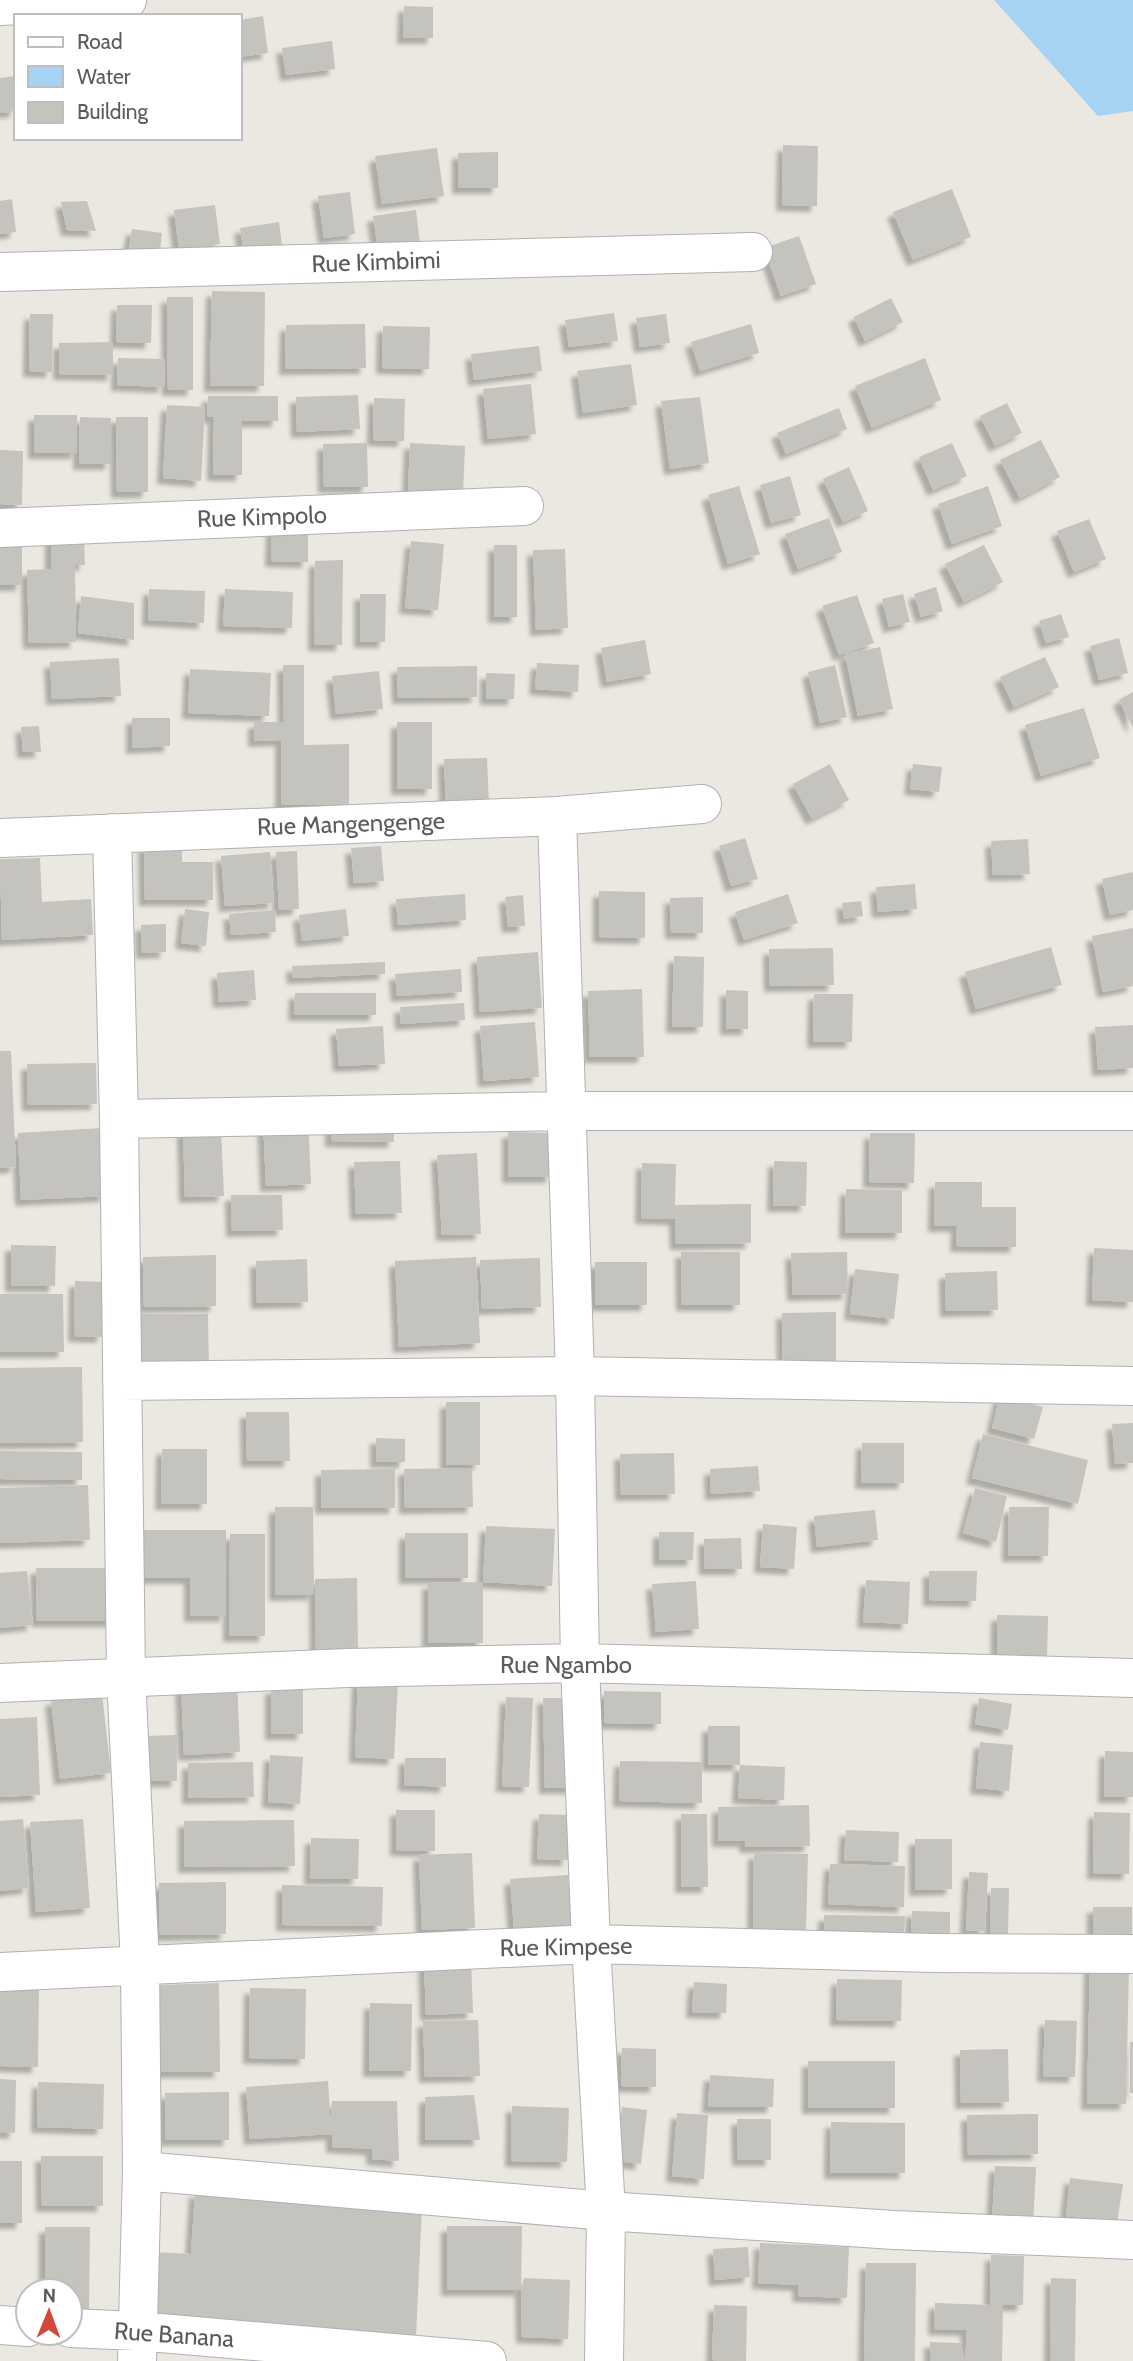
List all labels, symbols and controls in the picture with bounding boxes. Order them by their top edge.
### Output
legend [14,14,242,140]
text: Road [77,29,123,54]
text: Water [77,64,131,89]
text: Building [77,99,149,124]
street label: Rue Kimbimi [311,245,441,278]
street label: Rue Kimpolo [196,500,327,533]
street label: Rue Mangengenge [256,806,446,841]
street label: Rue Ngambo [500,1650,632,1679]
street label: Rue Kimpese [499,1931,633,1962]
north arrow [14,2277,84,2347]
text: N [42,2284,56,2307]
street label: Rue Banana [113,2316,235,2353]

